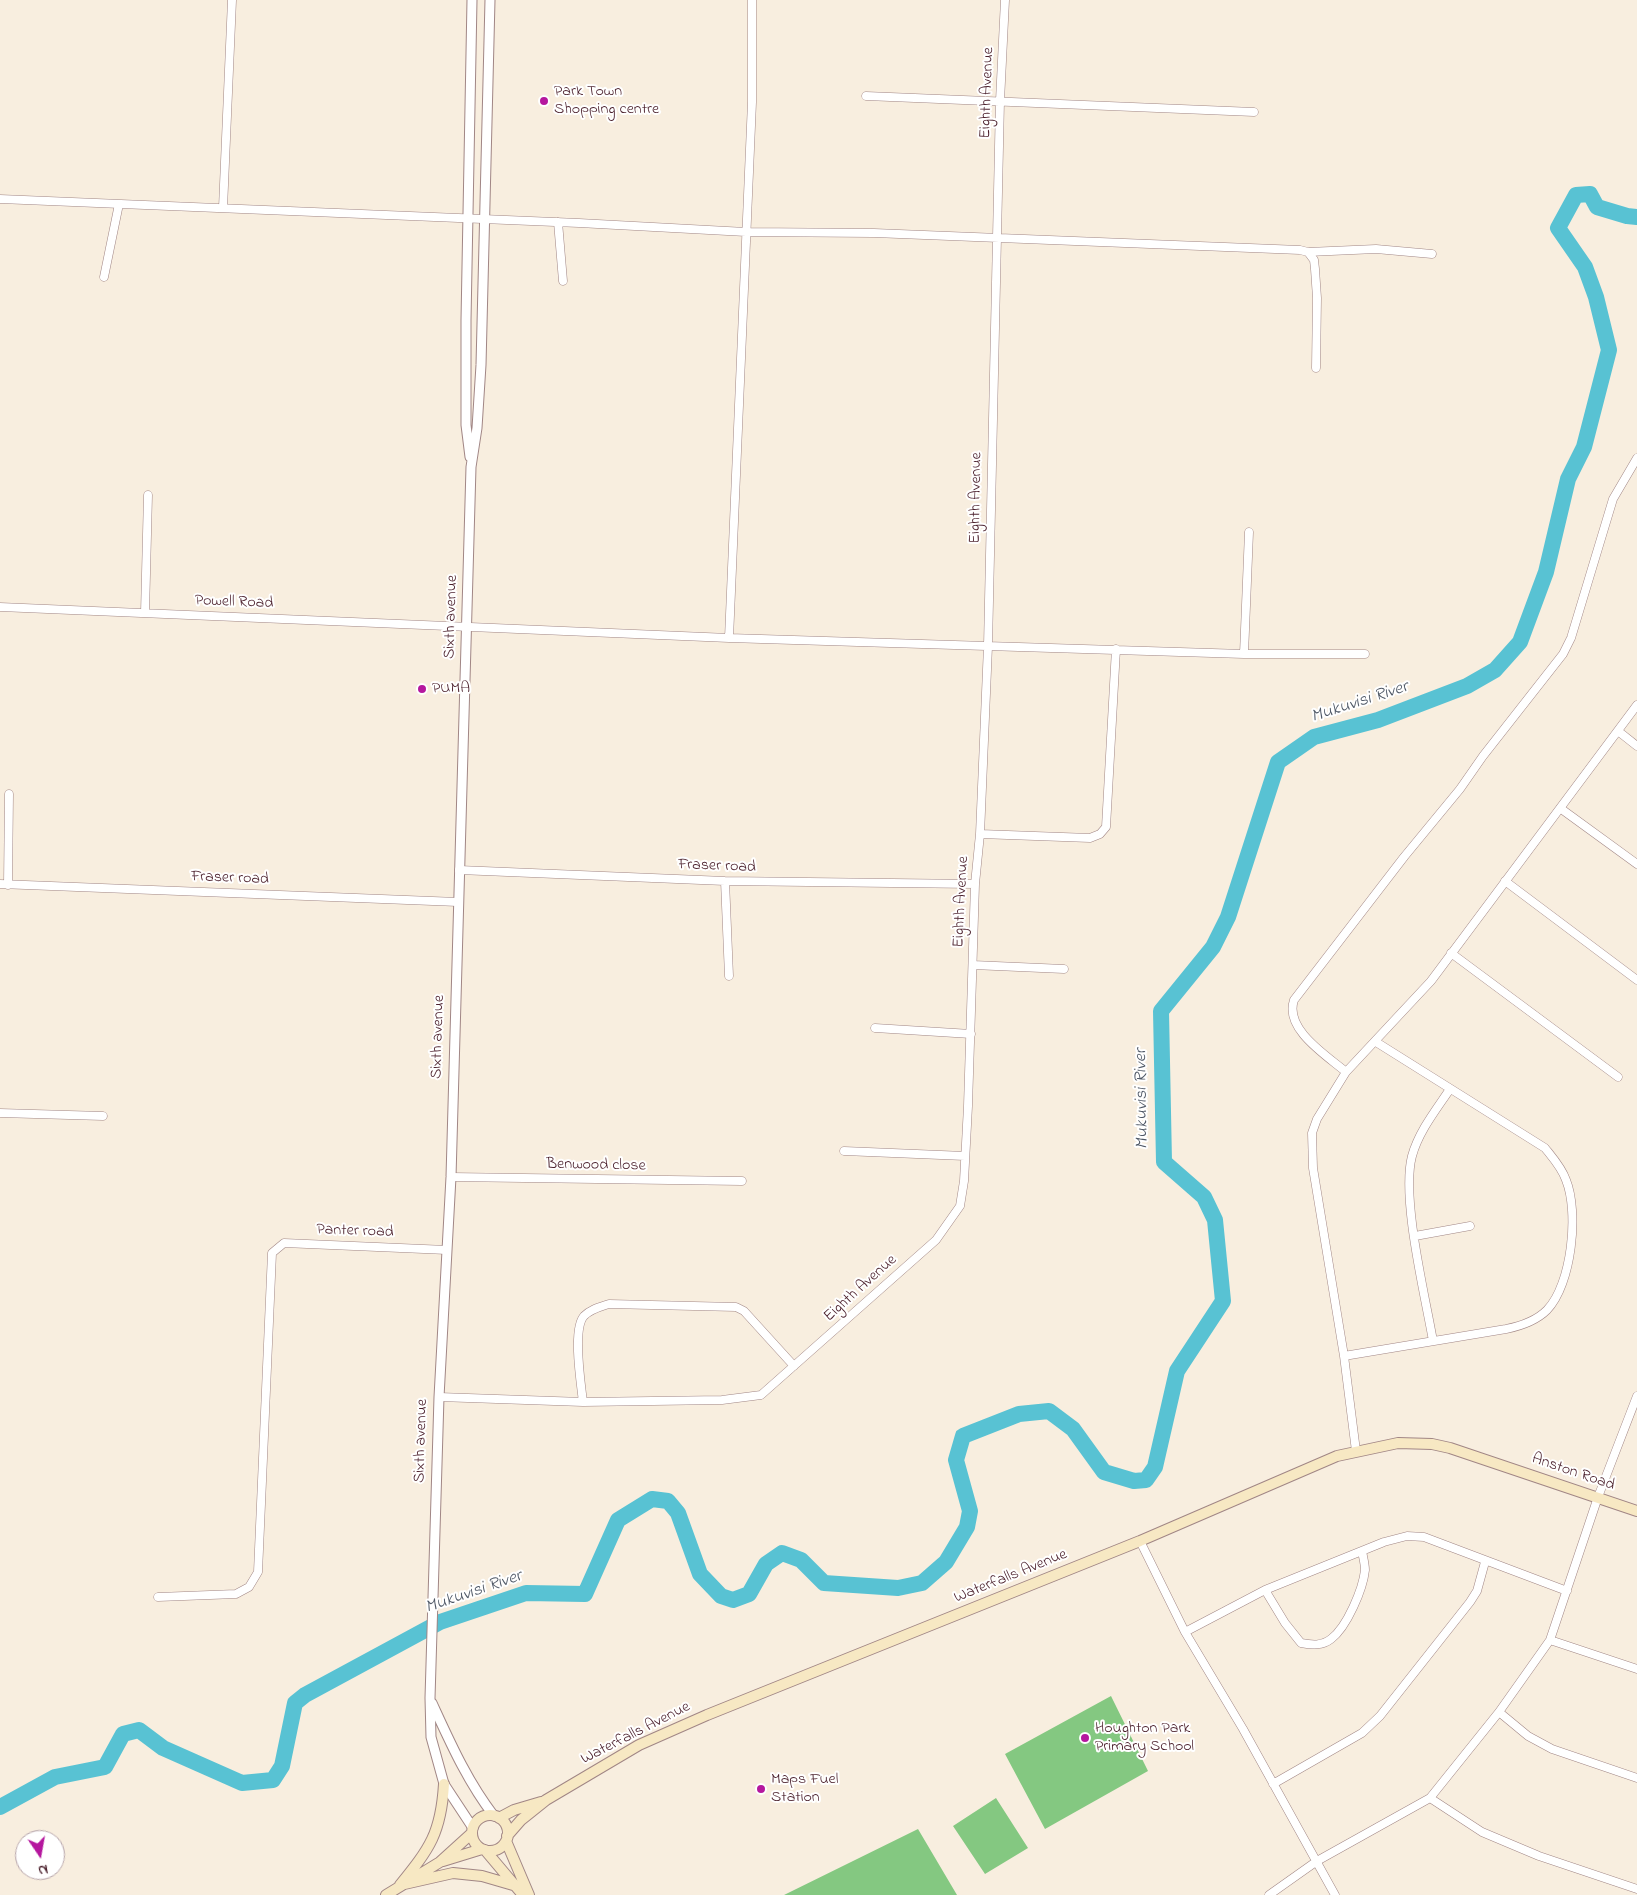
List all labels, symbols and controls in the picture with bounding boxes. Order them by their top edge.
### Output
street label: Eighth Avenue [977,47,999,139]
place label: Park Town Shopping centre [554,82,659,120]
marker: Park Town Shopping centre [538,95,550,107]
street label: Eighth Avenue [967,452,987,544]
street label: Sixth avenue [441,575,463,659]
street label: Powell Road [194,592,274,614]
water label: Mukuvisi River [1309,677,1411,729]
place label: PUMA [432,679,470,699]
marker: PUMA [416,683,428,695]
street label: Fraser road [678,856,756,878]
street label: Eighth Avenue [950,856,974,948]
street label: Fraser road [191,868,269,890]
street label: Sixth avenue [428,995,450,1079]
water label: Mukuvisi River [1131,1048,1155,1150]
street label: Benwood close [546,1156,646,1176]
street label: Panter road [316,1221,394,1243]
street label: Eighth Avenue [821,1251,901,1327]
street label: Sixth avenue [411,1399,433,1483]
street label: Anston Road [1529,1450,1617,1496]
street label: Waterfalls Avenue [952,1546,1070,1608]
water label: Mukuvisi River [423,1566,525,1620]
street label: Waterfalls Avenue [578,1698,694,1770]
place label: Houghton Park Primary School [1095,1719,1194,1757]
marker: Houghton Park Primary School [1079,1732,1091,1744]
place label: Maps Fuel Station [771,1770,838,1808]
marker: Maps Fuel Station [755,1783,767,1795]
north arrow [15,1830,65,1880]
text: N [36,1858,50,1880]

